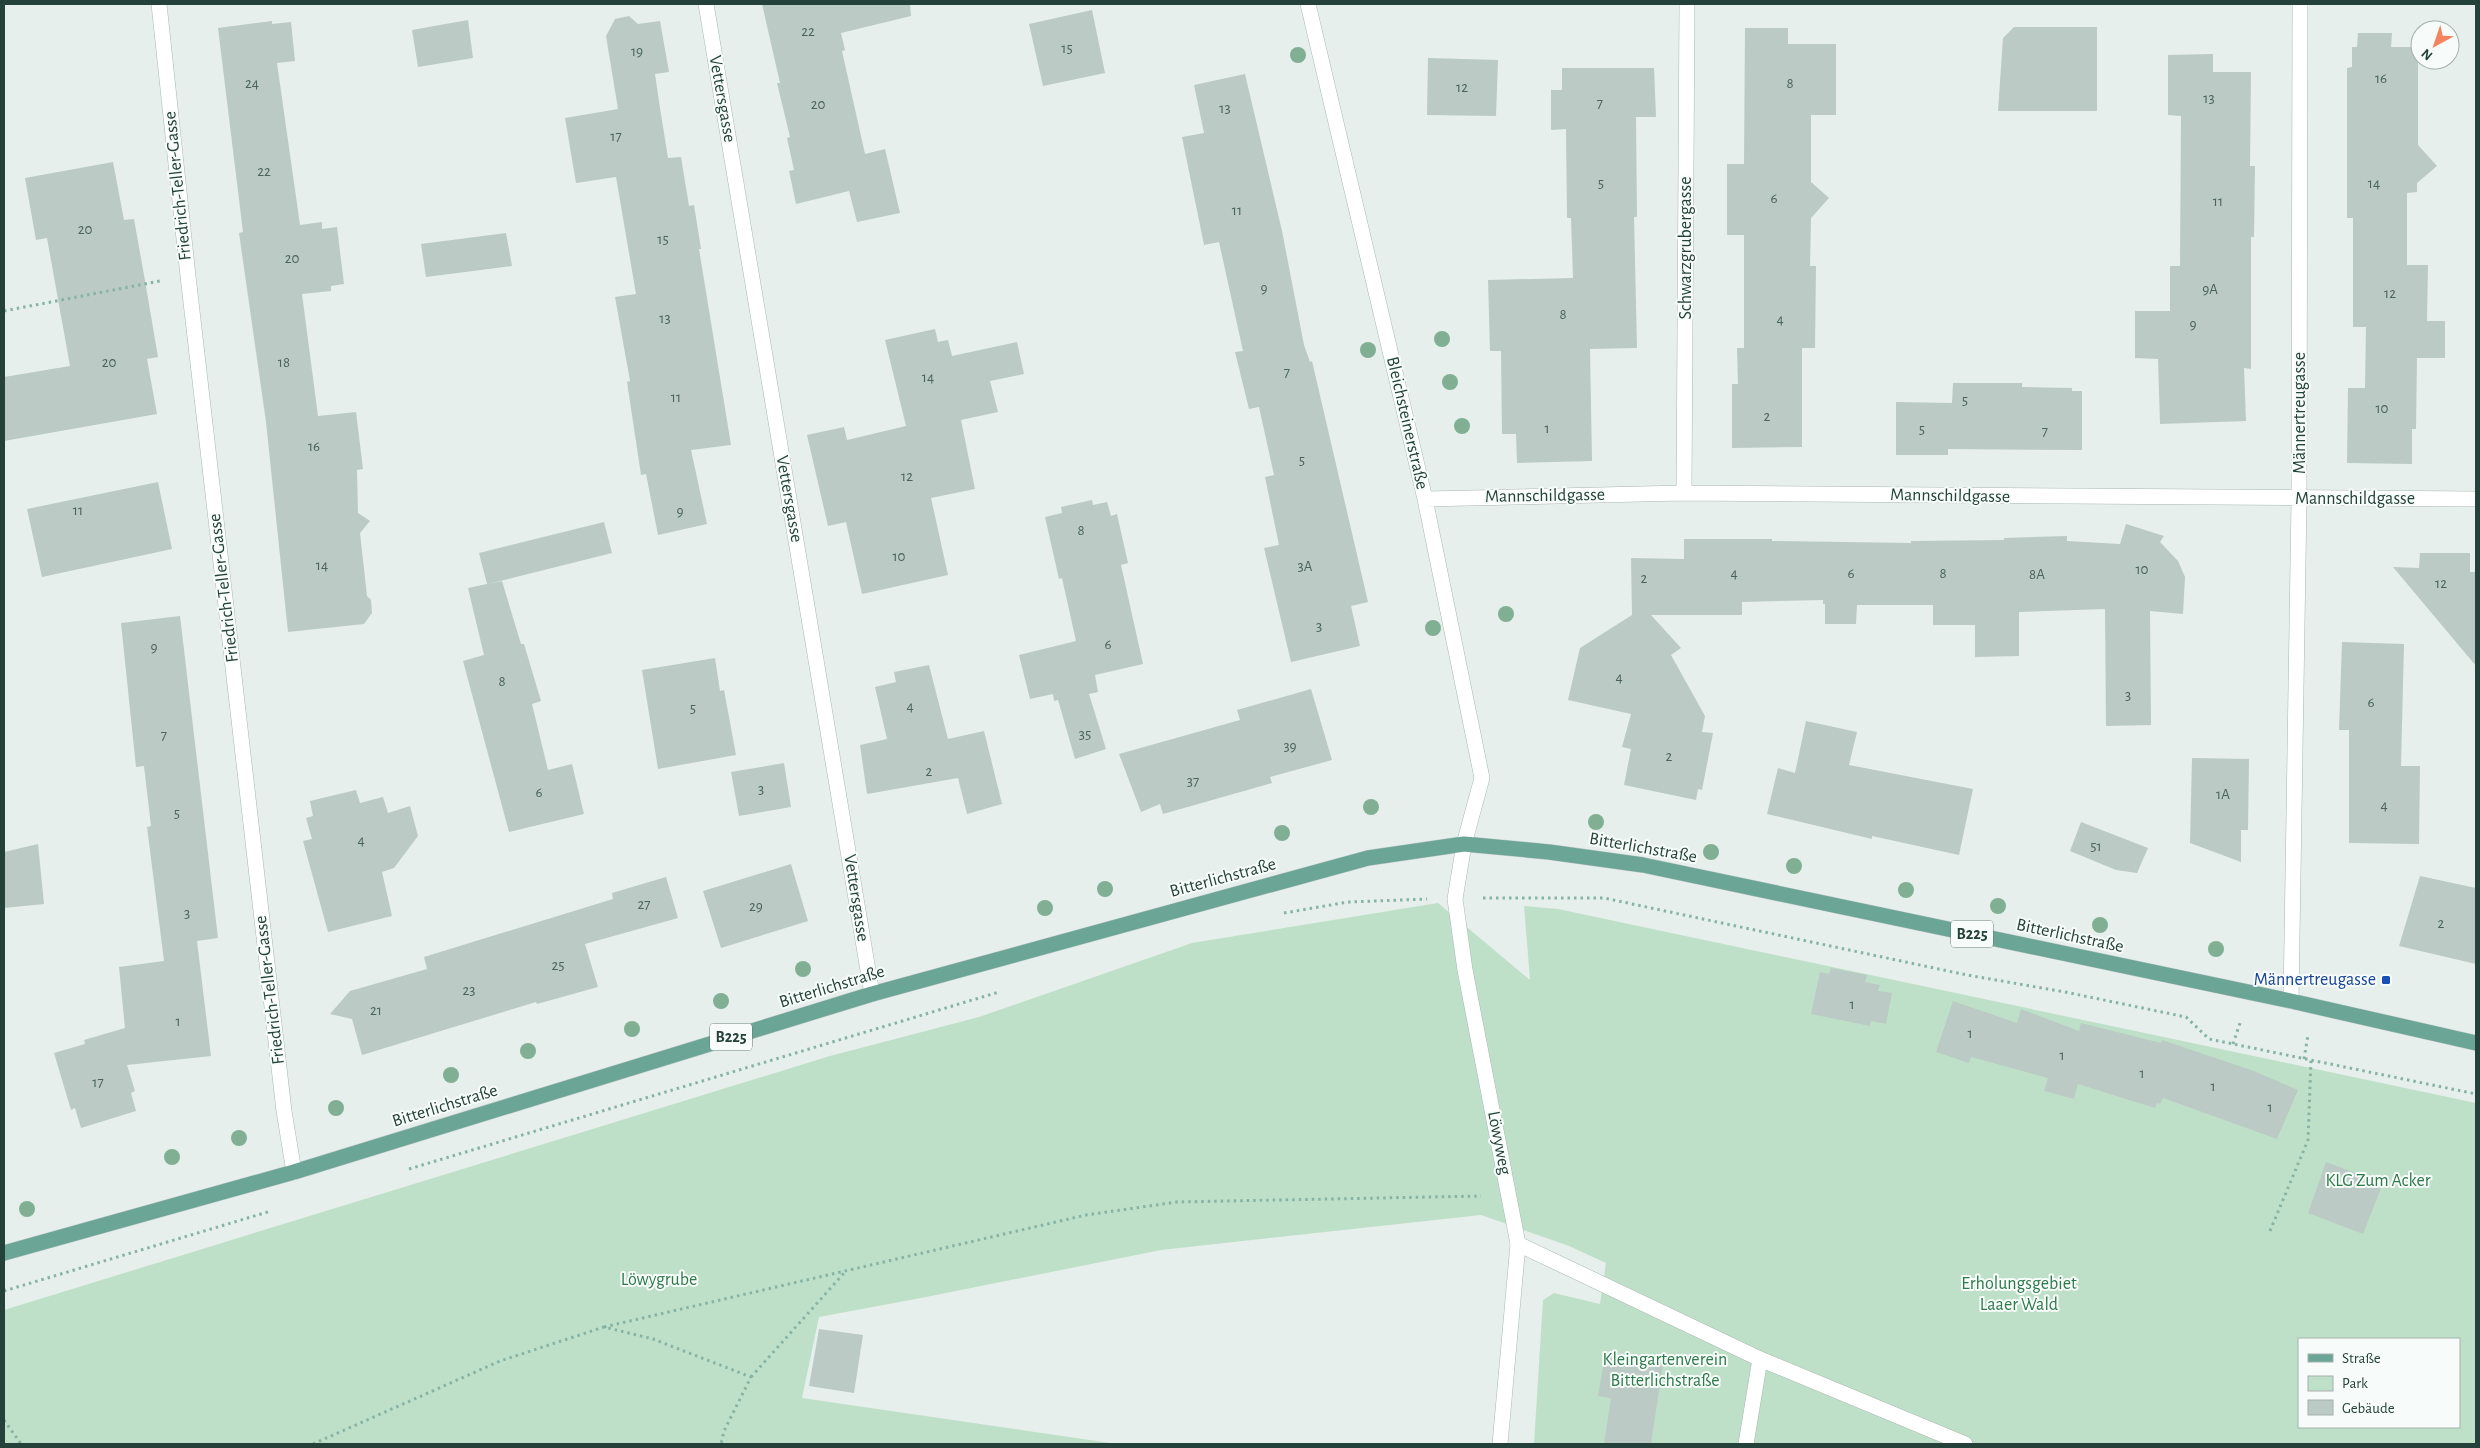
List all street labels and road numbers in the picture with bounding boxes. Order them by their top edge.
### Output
street label: Vettersgasse [705,54,739,144]
street label: Friedrich-Teller-Gasse [161,110,195,262]
street label: Schwarzgrubergasse [1677,177,1695,319]
street label: Männertreugasse [2291,352,2309,474]
street label: Bleichsteinerstraße [1383,355,1431,491]
street label: Vettersgasse [772,454,806,544]
street label: Mannschildgasse [1485,486,1605,506]
street label: Mannschildgasse [1890,486,2010,506]
street label: Mannschildgasse [2295,490,2415,508]
street label: Friedrich-Teller-Gasse [206,512,242,664]
street label: Bitterlichstraße [1588,830,1698,866]
street label: Vettersgasse [840,853,872,943]
street label: Bitterlichstraße [1168,855,1278,901]
street label: Friedrich-Teller-Gasse [252,914,288,1066]
street label: Bitterlichstraße [2015,916,2125,956]
road number: B225 [1951,921,1993,948]
street label: Bitterlichstraße [777,962,887,1012]
road number: B225 [710,1024,752,1050]
street label: Bitterlichstraße [390,1081,500,1131]
street label: Löwyweg [1484,1110,1514,1177]

